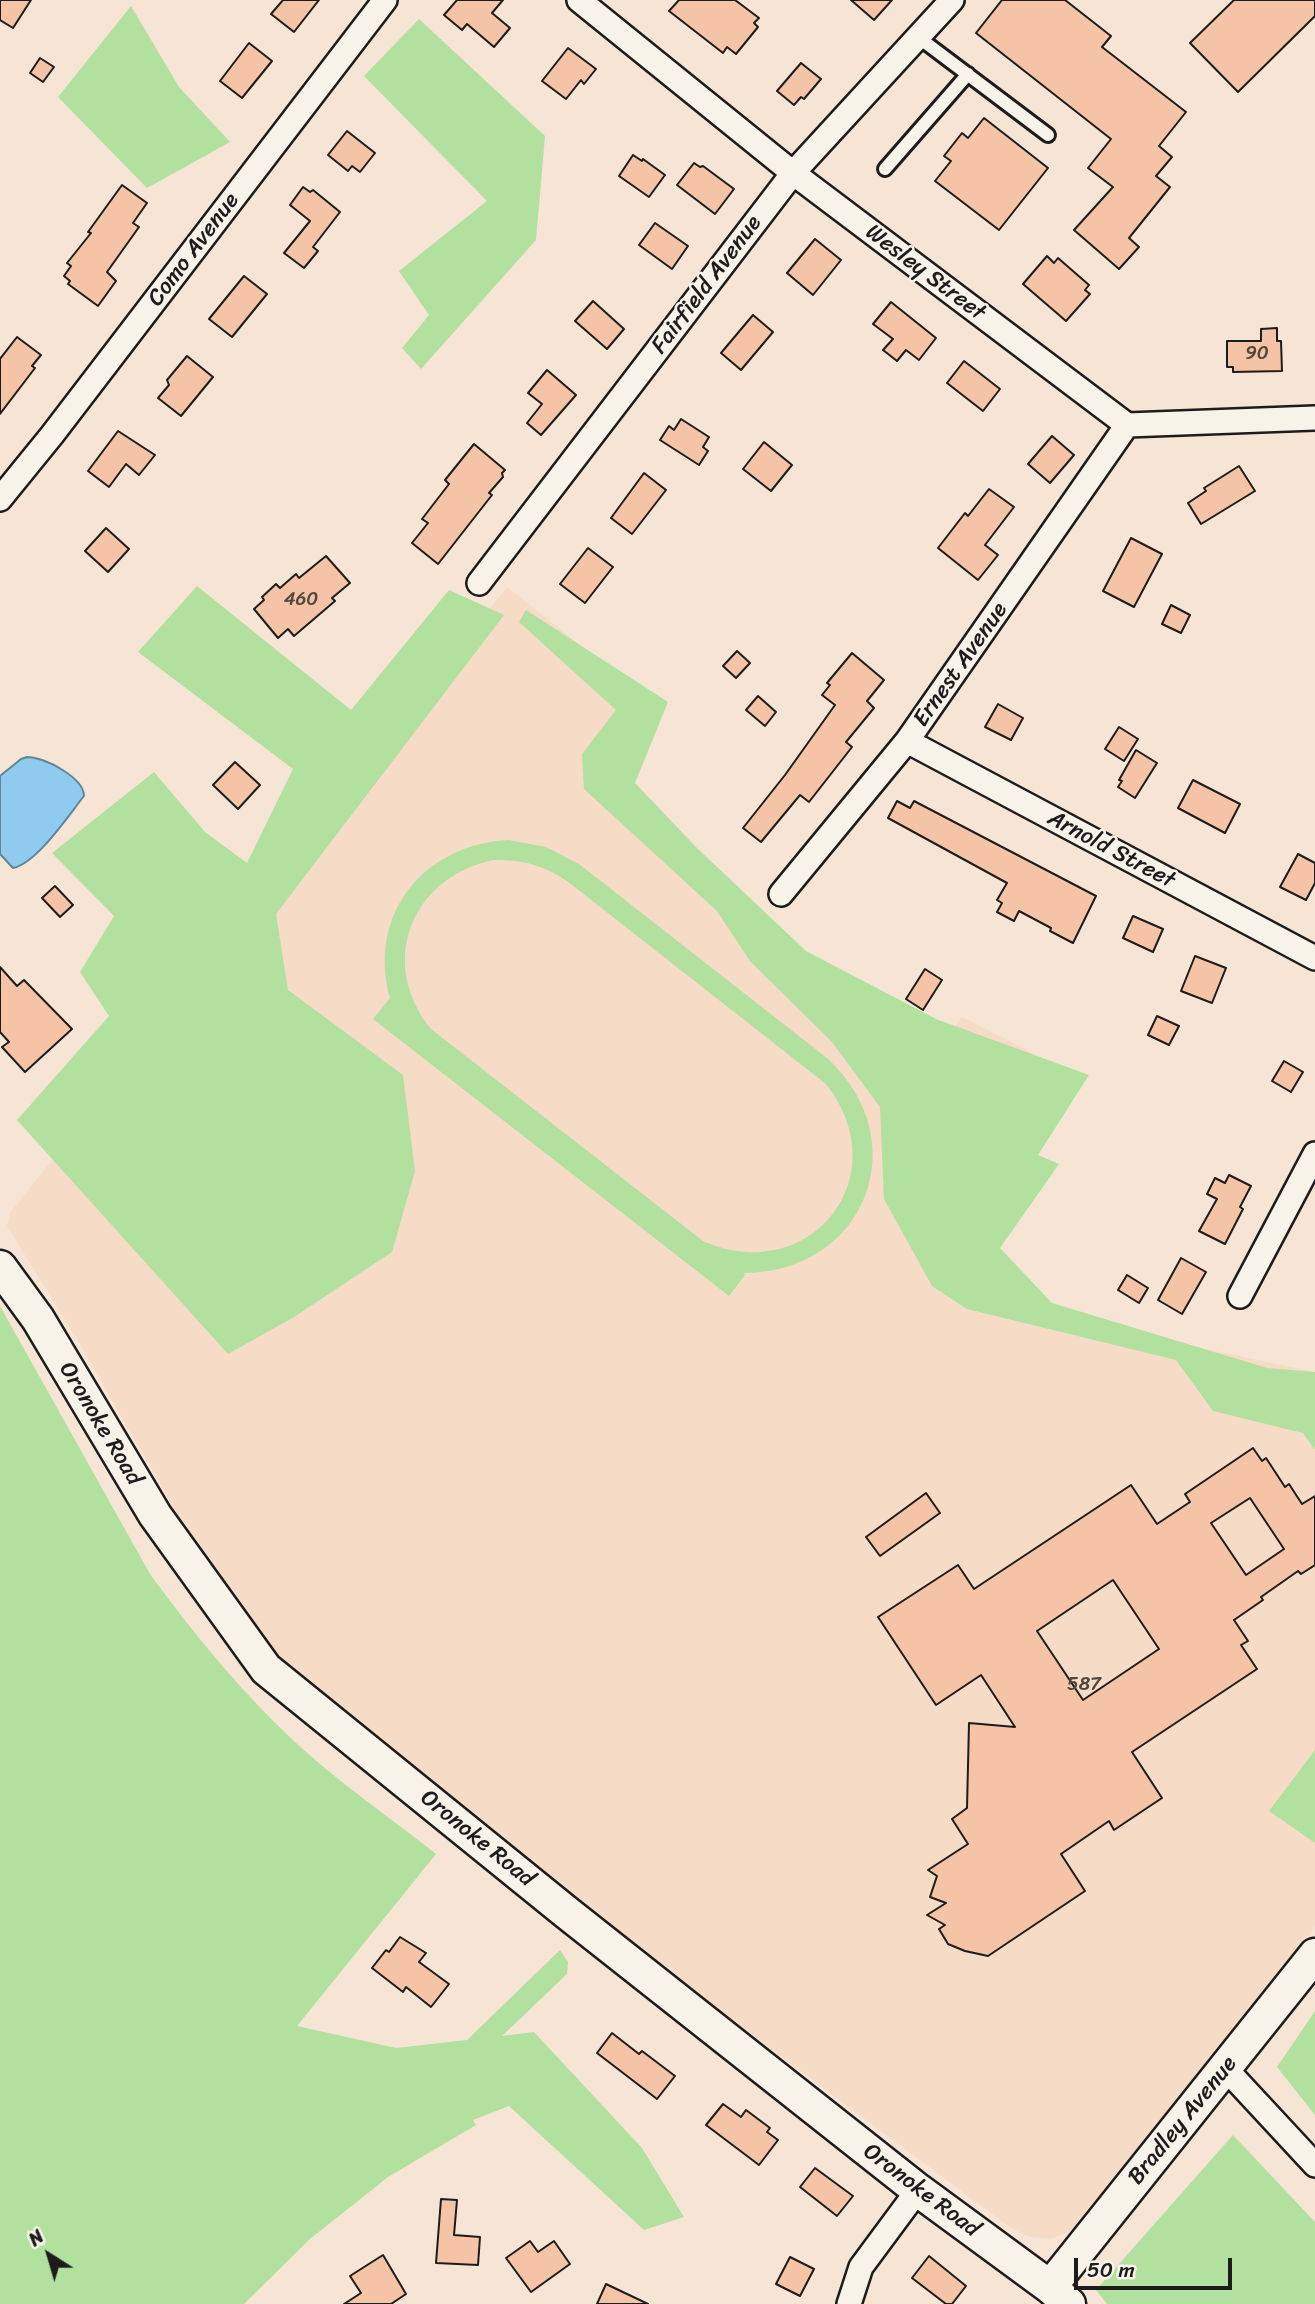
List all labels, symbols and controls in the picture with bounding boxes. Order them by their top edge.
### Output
street label: Como Avenue [142,188,246,312]
street label: Fairfield Avenue [646,210,768,360]
street label: Wesley Street [860,219,990,327]
house number: 90 [1245,343,1269,365]
house number: 460 [284,589,318,611]
street label: Ernest Avenue [908,598,1014,732]
street label: Arnold Street [1043,805,1179,895]
street label: Oronoke Road [52,1357,148,1491]
house number: 587 [1067,1674,1101,1696]
street label: Oronoke Road [414,1785,540,1893]
street label: Bradley Avenue [1123,2051,1243,2191]
street label: Oronoke Road [857,2138,985,2244]
north arrow [14,2220,84,2290]
text: N [21,2221,51,2255]
scale bar [1077,2244,1234,2288]
text: 50 m [1087,2251,1135,2289]

